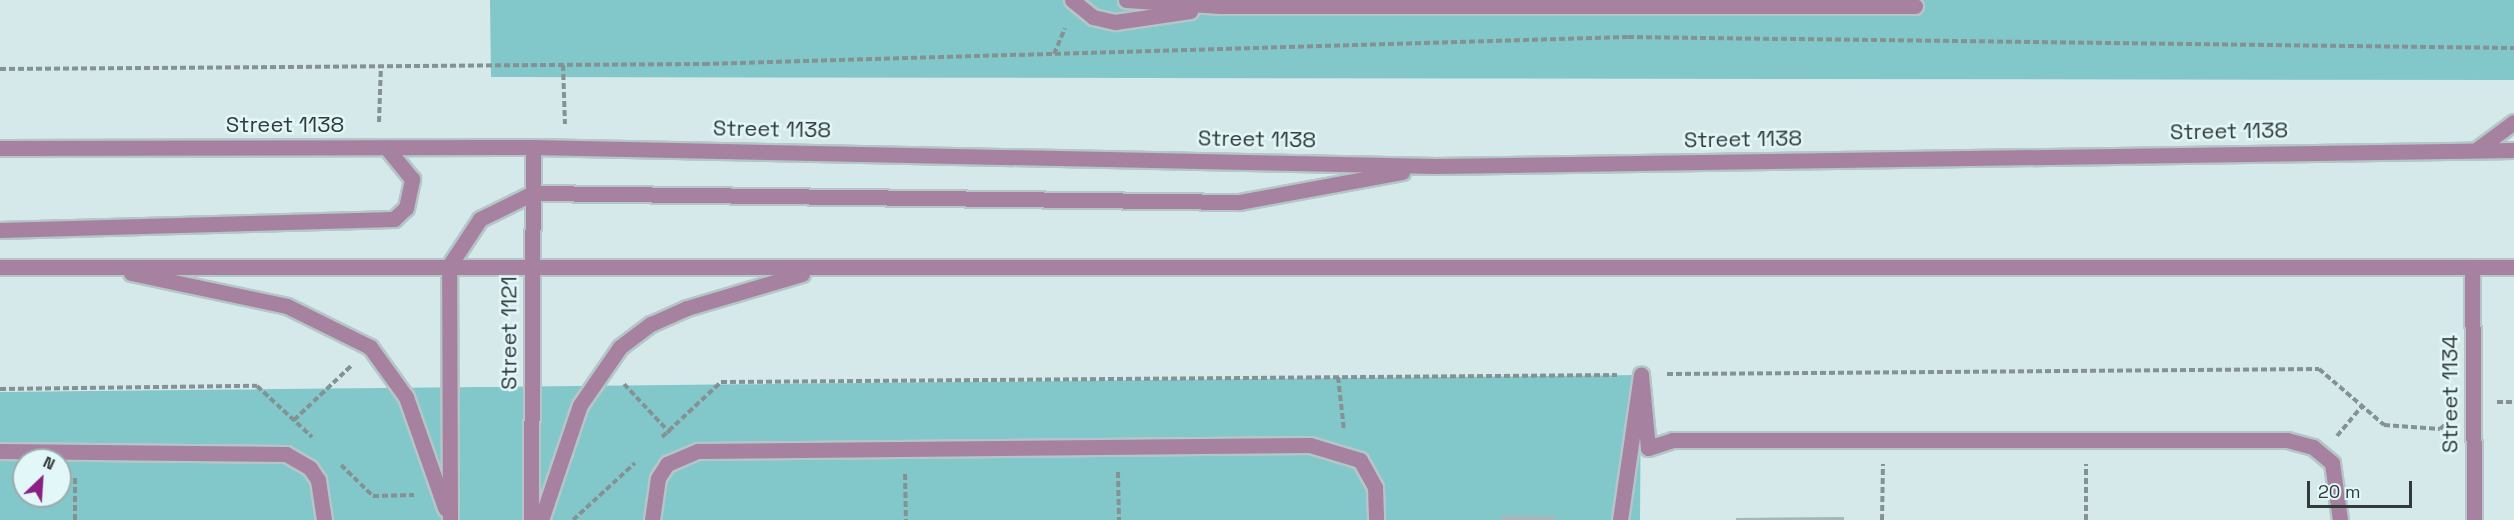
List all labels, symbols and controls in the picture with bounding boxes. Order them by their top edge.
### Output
street label: Street 1138 [226,112,344,138]
street label: Street 1138 [713,115,831,143]
street label: Street 1138 [2170,117,2288,145]
street label: Street 1138 [1198,125,1316,153]
street label: Street 1138 [1684,125,1802,153]
street label: Street 1121 [496,276,522,390]
street label: Street 1134 [2437,335,2463,453]
north arrow [12,448,72,508]
text: N [40,451,58,475]
scale bar [2310,469,2415,507]
text: 20 m [2318,480,2361,503]

